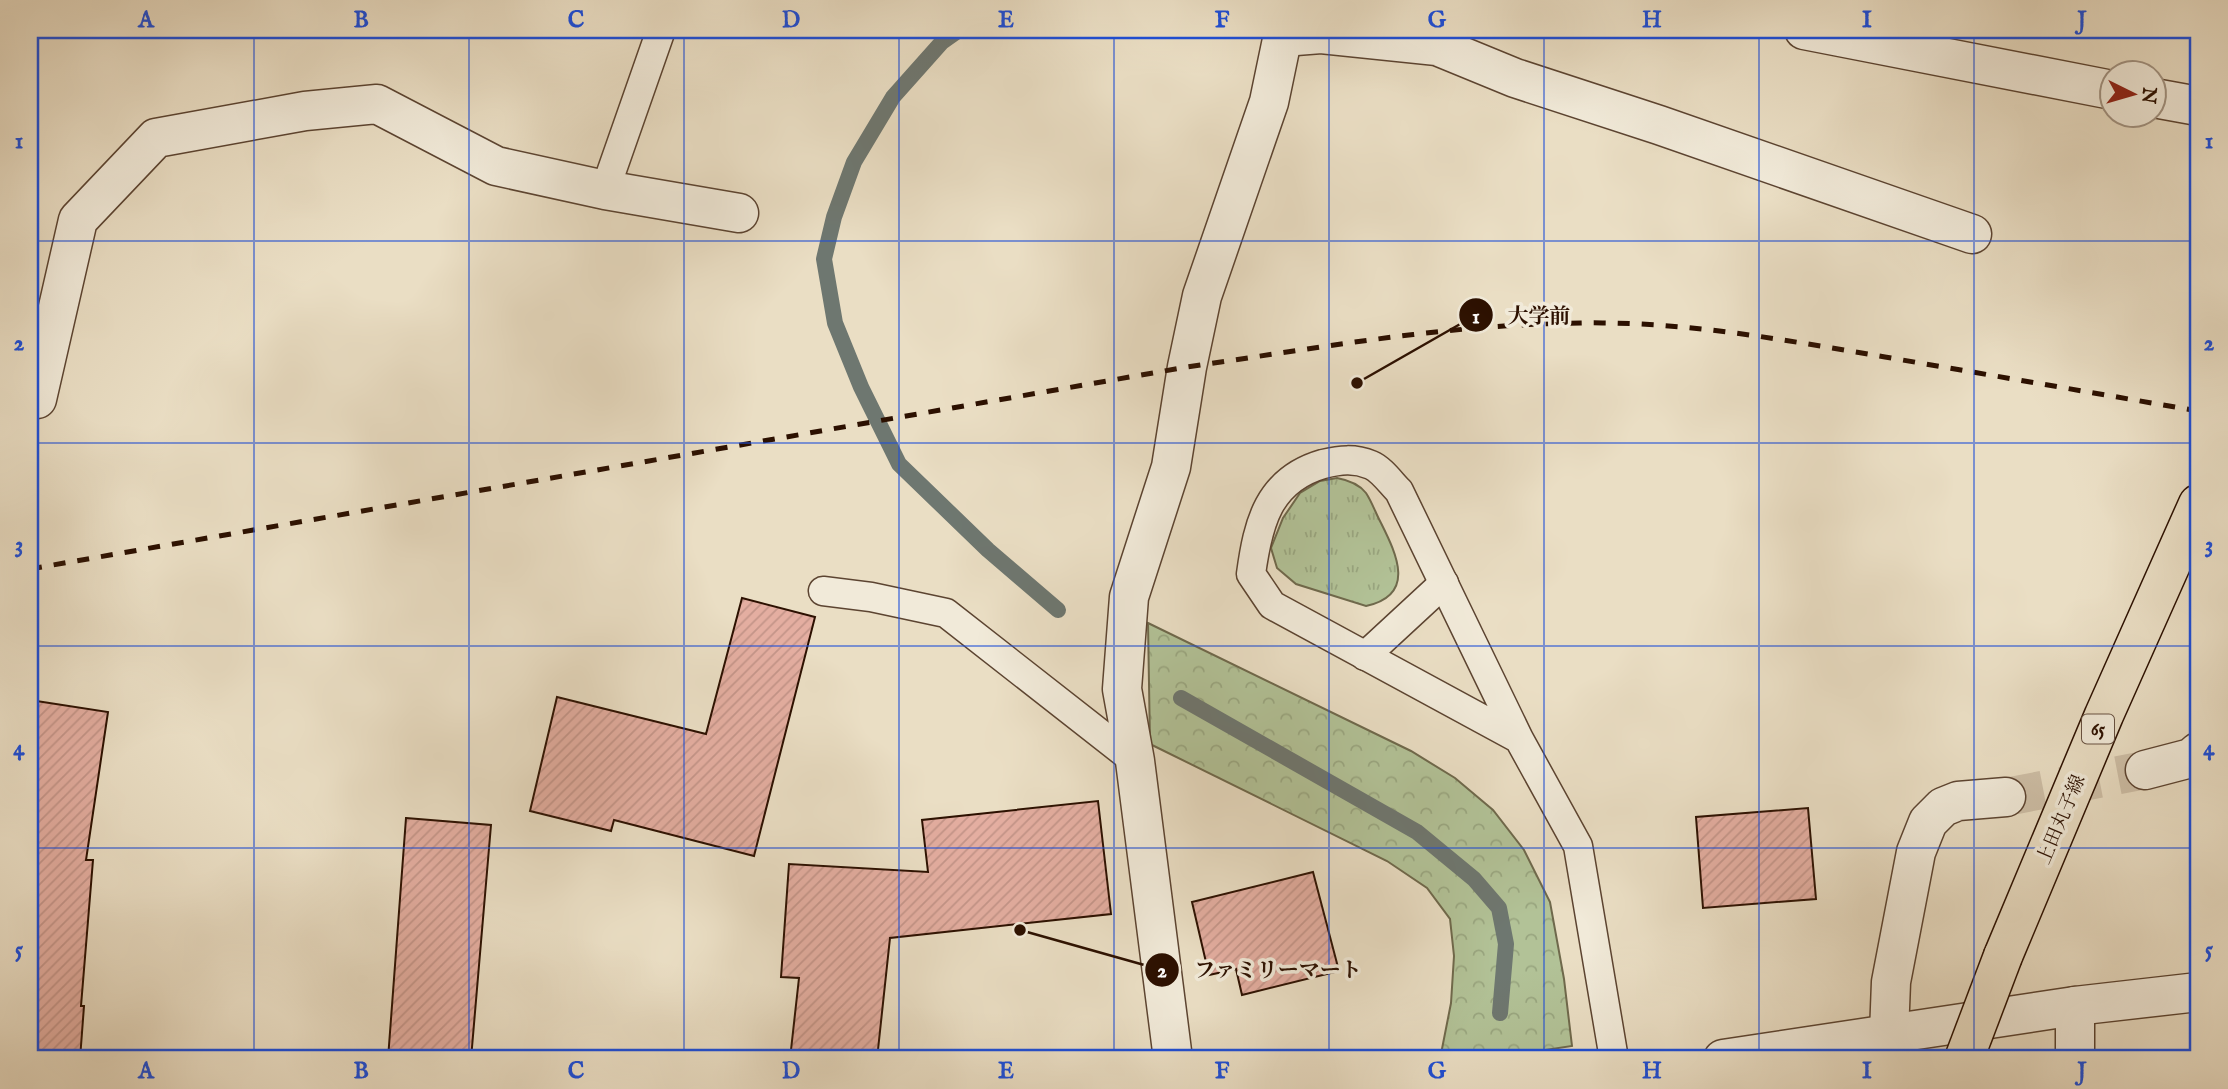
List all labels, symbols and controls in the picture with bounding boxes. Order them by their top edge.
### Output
text: A [137,6,155,35]
text: B [353,6,369,35]
text: C [568,6,585,35]
text: D [782,6,800,35]
text: E [998,6,1014,35]
text: F [1215,6,1230,35]
text: G [1428,6,1447,35]
text: H [1642,6,1662,35]
text: I [1862,6,1872,35]
text: J [2074,6,2087,35]
north arrow [2098,60,2168,130]
text: N [2135,85,2161,105]
text: 1 [15,127,23,156]
text: 1 [2205,127,2213,156]
callout: 大学前 [1459,294,1585,336]
text: 1 [1472,304,1480,331]
text: 大学前 [1508,304,1571,331]
text: 2 [14,329,25,358]
text: 2 [2204,329,2215,358]
text: 3 [15,531,23,560]
text: 3 [2205,531,2213,560]
road number: 65 [2082,714,2114,744]
text: 4 [13,734,25,763]
text: 4 [2203,734,2215,763]
street label: 上田丸子線 [2032,771,2091,868]
text: 5 [15,936,24,965]
text: 5 [2205,936,2214,965]
callout: ファミリーマート [1145,949,1376,991]
text: 2 [1157,958,1167,985]
text: ファミリーマート [1194,958,1362,985]
text: A [137,1057,155,1086]
text: B [353,1057,369,1086]
text: C [568,1057,585,1086]
text: D [782,1057,800,1086]
text: E [998,1057,1014,1086]
text: F [1215,1057,1230,1086]
text: G [1428,1057,1447,1086]
text: H [1642,1057,1662,1086]
text: I [1862,1057,1872,1086]
text: J [2074,1057,2087,1086]

